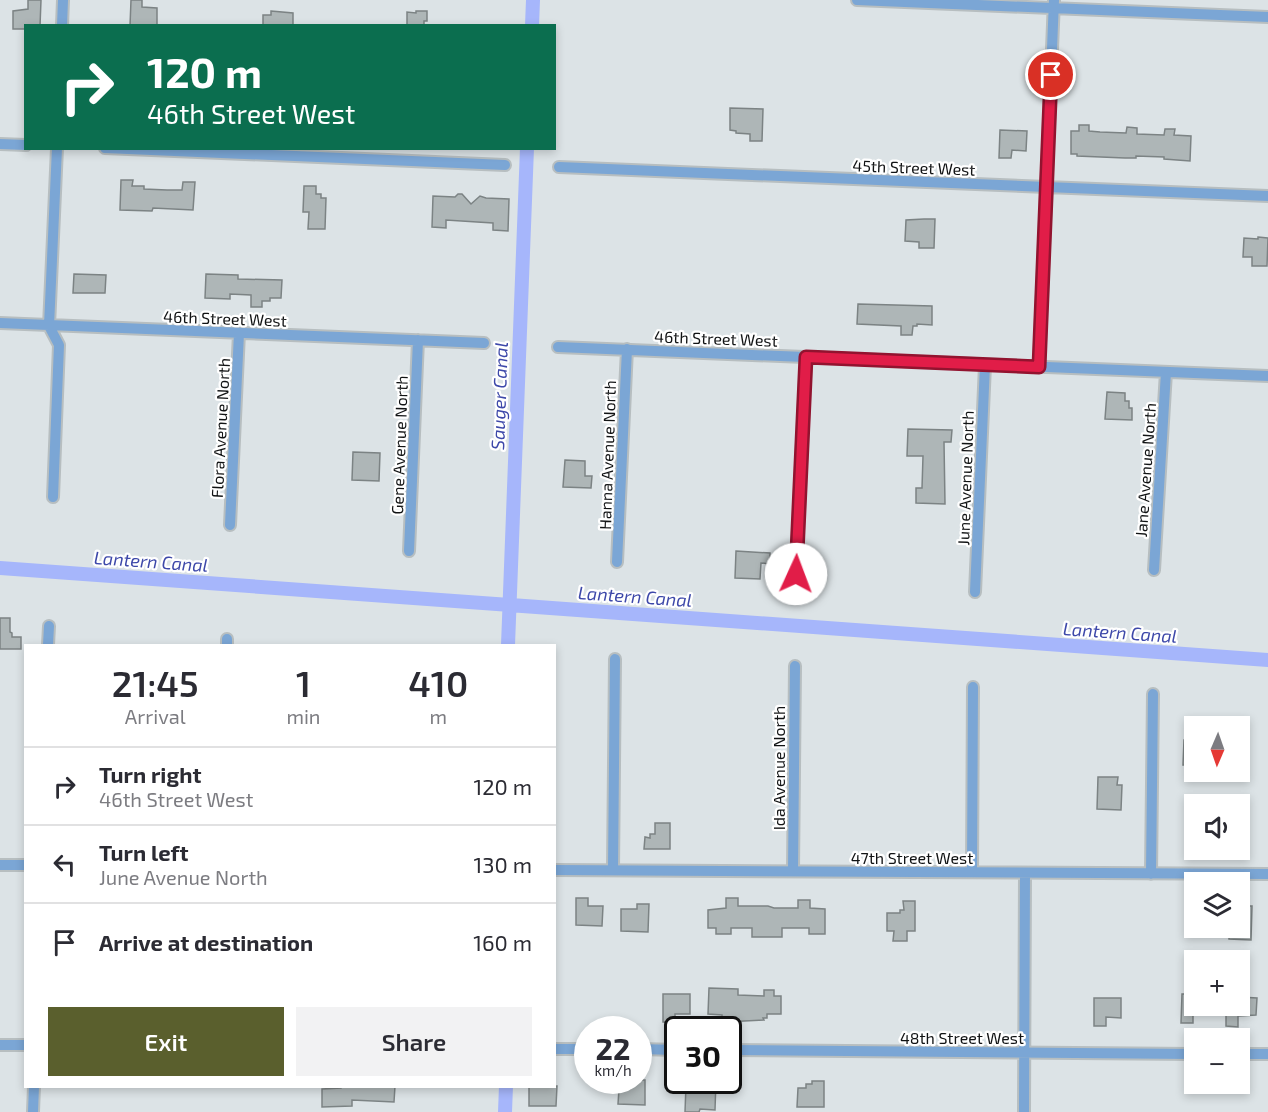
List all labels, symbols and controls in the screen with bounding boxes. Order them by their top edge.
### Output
text: 120 m [147,46,262,96]
icon: right [48,48,126,126]
pin [1025,49,1076,100]
icon: arrive [1034,58,1067,91]
text: 46th Street West [147,97,355,129]
street label: 45th Street West [852,155,976,179]
street label: 46th Street West [163,306,287,330]
street label: 46th Street West [654,326,778,350]
water label: Sauger Canal [486,342,512,450]
street label: Flora Avenue North [207,357,233,499]
street label: Gene Avenue North [387,375,411,515]
street label: Hanna Avenue North [595,380,619,530]
street label: Jane Avenue North [1131,402,1159,538]
street label: June Avenue North [953,410,977,546]
position arrow [764,542,828,606]
water label: Lantern Canal [93,546,209,576]
water label: Lantern Canal [577,581,693,611]
water label: Lantern Canal [1062,617,1178,647]
text: 21:45 [112,661,199,704]
text: 1 [296,661,311,704]
text: 410 [408,661,468,704]
text: Arrival [125,704,186,728]
text: min [286,704,320,728]
text: m [429,704,447,728]
street label: Ida Avenue North [769,706,788,830]
north arrow [1184,716,1250,782]
map controls [1184,716,1250,1094]
text: Turn right [99,761,201,787]
icon: right [48,770,81,803]
text: 120 m [473,773,532,799]
text: 46th Street West [99,787,253,811]
button: sound [1184,794,1250,860]
text: Turn left [99,839,188,865]
icon: left [48,848,81,881]
street label: 47th Street West [851,848,973,867]
text: 130 m [474,851,532,877]
text: June Avenue North [99,865,268,889]
button: layers [1184,872,1250,938]
icon: arrive [48,926,81,959]
text: Arrive at destination [99,929,313,955]
text: 160 m [473,929,532,955]
button: + [1184,950,1250,1016]
button: Exit [48,1007,284,1076]
button: Share [296,1007,532,1076]
speed limit sign: 30 [664,1016,742,1094]
street label: 48th Street West [900,1028,1024,1047]
button: − [1184,1028,1250,1094]
text: 22 [596,1030,630,1066]
text: km/h [594,1061,632,1079]

